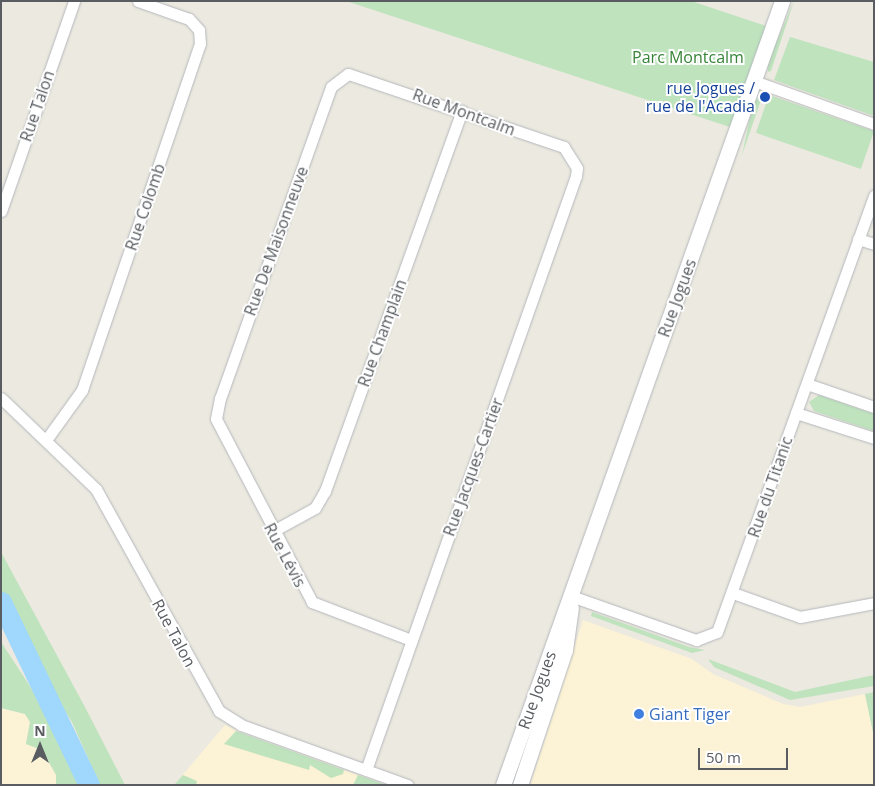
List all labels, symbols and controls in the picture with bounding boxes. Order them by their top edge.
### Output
park label: Parc Montcalm [632,47,744,67]
street label: Rue Talon [16,68,58,144]
place label: rue Jogues / rue de l'Acadia [646,78,755,116]
street label: Rue Montcalm [410,85,518,139]
marker: rue Jogues / rue de l'Acadia [759,91,771,103]
street label: Rue Colomb [121,161,169,253]
street label: Rue De Maisonneuve [240,164,312,318]
street label: Rue Jogues [654,256,700,340]
street label: Rue Champlain [354,277,410,389]
street label: Rue Jacques-Cartier [439,395,507,539]
street label: Rue du Titanic [744,434,796,540]
street label: Rue Lévis [260,520,310,590]
street label: Rue Talon [148,596,200,670]
street label: Rue Jogues [514,648,560,732]
place label: Giant Tiger [649,704,730,724]
marker: Giant Tiger [633,708,645,720]
north arrow [15,721,65,771]
text: N [34,721,46,740]
scale bar [700,738,790,770]
text: 50 m [706,747,741,767]

